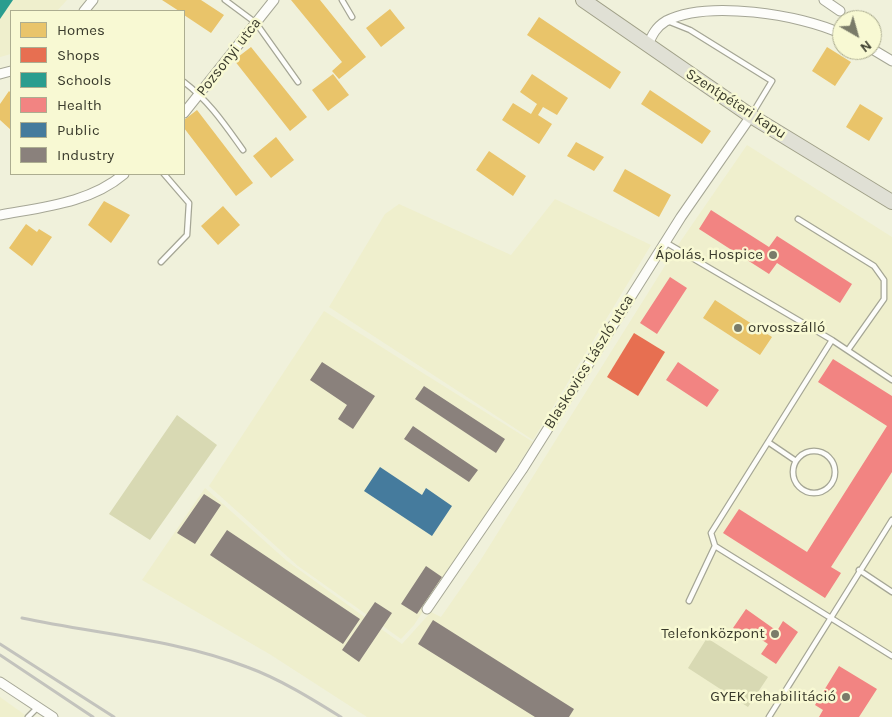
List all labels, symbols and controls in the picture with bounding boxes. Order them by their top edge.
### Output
legend [10,10,185,175]
north arrow [832,10,882,60]
street label: Pozsonyi utca [193,14,265,100]
text: Homes [57,21,105,39]
text: N [857,37,875,56]
text: Shops [57,46,100,64]
street label: Szentpéteri kapu [682,65,790,143]
text: Schools [57,71,111,89]
text: Health [57,96,102,114]
text: Public [57,121,100,139]
text: Industry [57,146,114,164]
place label: Ápolás, Hospice [656,246,763,264]
marker: Ápolás, Hospice [767,249,779,261]
street label: Blaskovics László utca [540,292,638,432]
place label: orvosszálló [748,319,825,337]
marker: orvosszálló [732,322,744,334]
place label: Telefonközpont [661,625,765,643]
marker: Telefonközpont [769,628,781,640]
place label: GYEK rehabilitáció [710,688,836,706]
marker: GYEK rehabilitáció [840,691,852,703]

